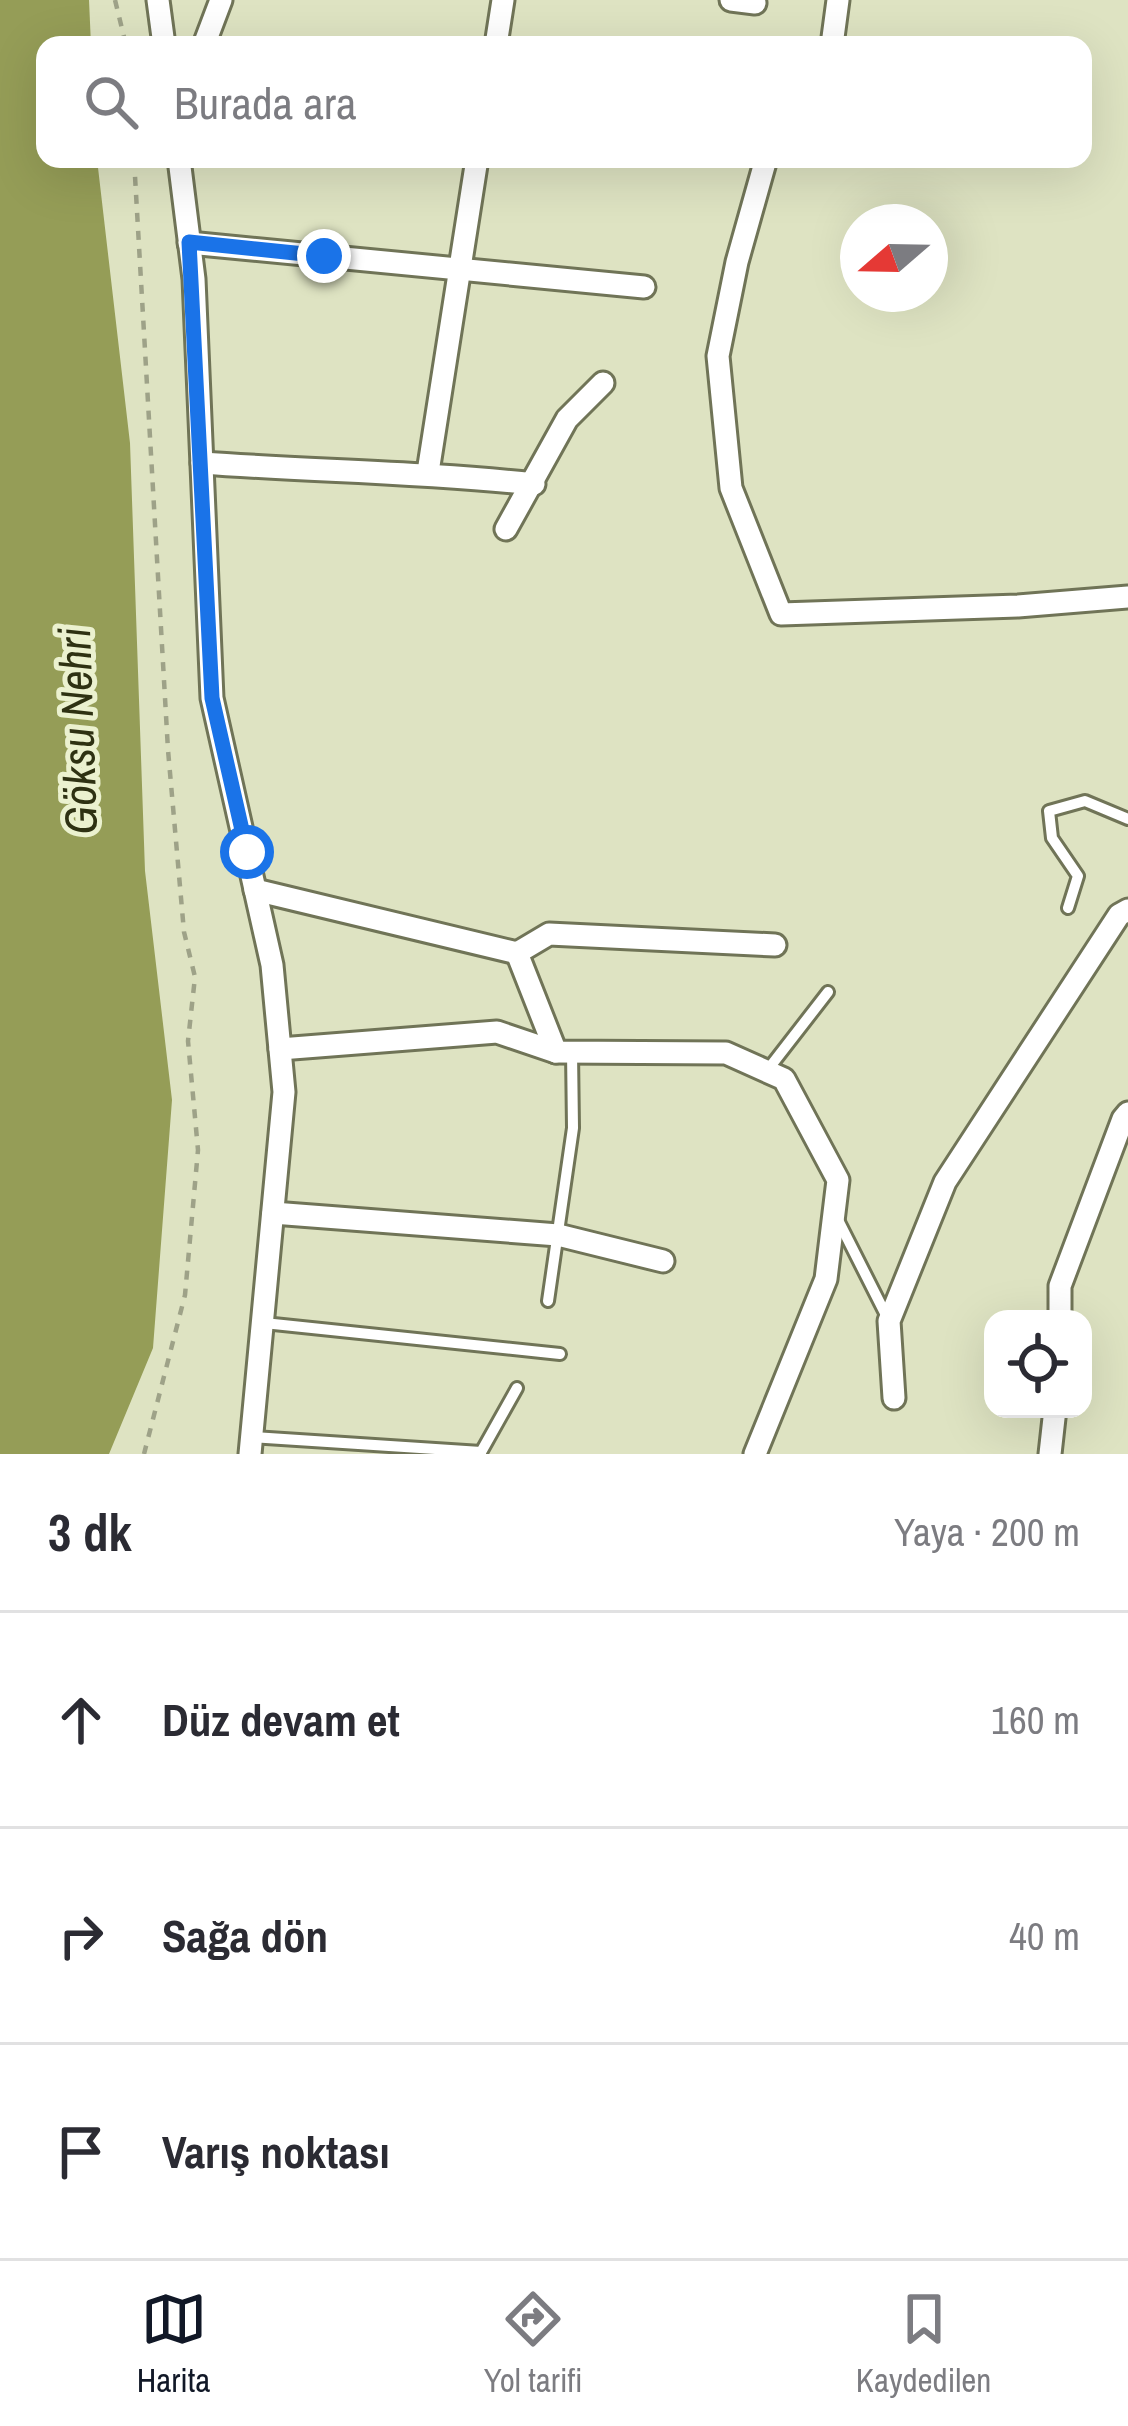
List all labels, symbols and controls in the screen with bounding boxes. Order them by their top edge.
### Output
search box [36,36,1092,168]
icon: search [78,69,144,135]
text: Burada ara [174,72,357,133]
north arrow [840,204,948,312]
route end [297,229,351,283]
water label: Göksu Nehri [43,626,111,836]
route start [220,825,274,879]
map controls [984,1310,1092,1418]
button: locate [984,1310,1092,1418]
text: 3 dk [48,1498,132,1567]
text: Yaya · 200 m [894,1506,1080,1558]
icon: ahead [48,1687,114,1753]
text: Düz devam et [162,1689,400,1750]
text: 160 m [991,1694,1080,1746]
icon: right [48,1903,114,1969]
text: Sağa dön [162,1905,328,1966]
text: 40 m [1009,1910,1080,1962]
icon: arrive [48,2119,114,2185]
text: Varış noktası [162,2121,390,2182]
tab: Harita [137,2286,210,2402]
tab: Yol tarifi [484,2286,582,2402]
tab: Kaydedilen [856,2286,991,2402]

